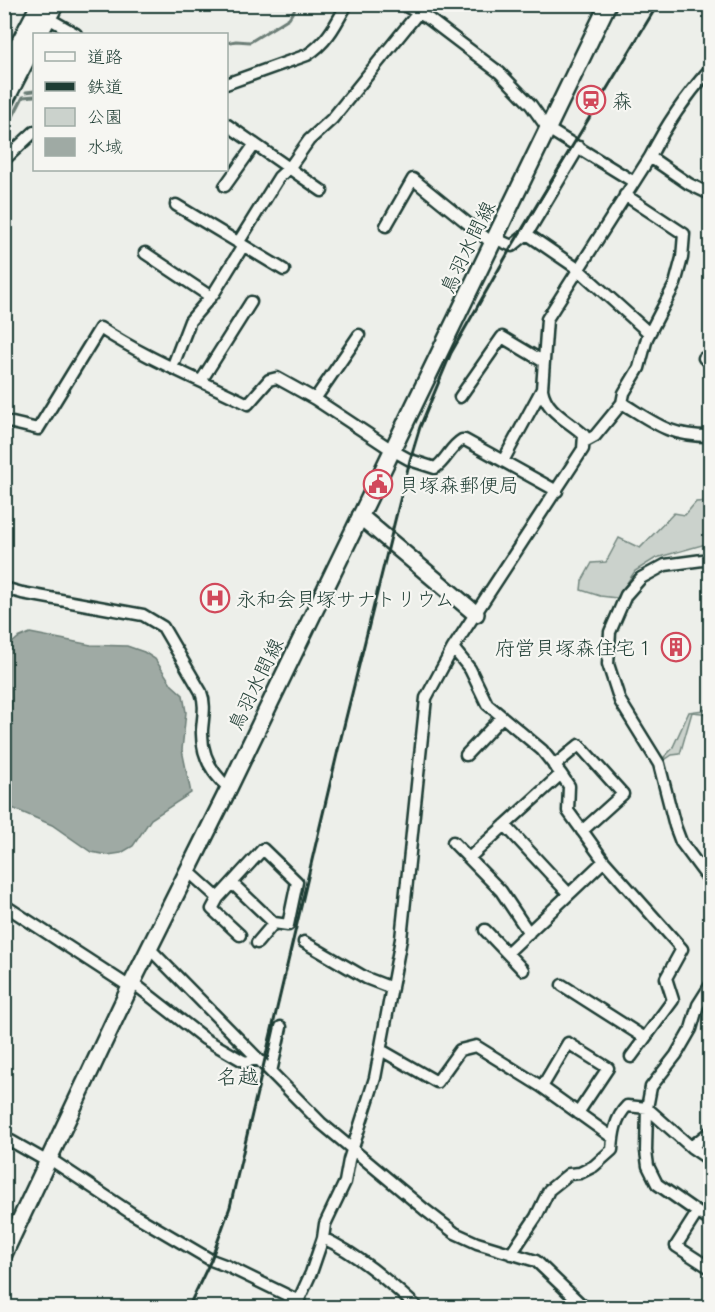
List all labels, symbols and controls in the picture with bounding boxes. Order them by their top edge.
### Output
legend [33,33,228,171]
text: 道路 [87,45,123,68]
text: 鉄道 [87,75,123,98]
station icon: 森 [575,84,607,116]
place label: 森 [612,88,632,113]
text: 公園 [87,105,123,128]
text: 水域 [87,135,123,158]
street label: 鳥羽水間線 [434,197,500,297]
public building icon: 貝塚森郵便局 [362,468,394,500]
place label: 貝塚森郵便局 [399,472,519,497]
hospital icon: 永和会貝塚サナトリウム [199,582,231,614]
place label: 永和会貝塚サナトリウム [236,586,455,611]
building icon: 府営貝塚森住宅１ [660,631,692,663]
street label: 鳥羽水間線 [222,634,288,734]
place label: 府営貝塚森住宅１ [495,635,655,660]
district label: 名越 [217,1063,259,1090]

